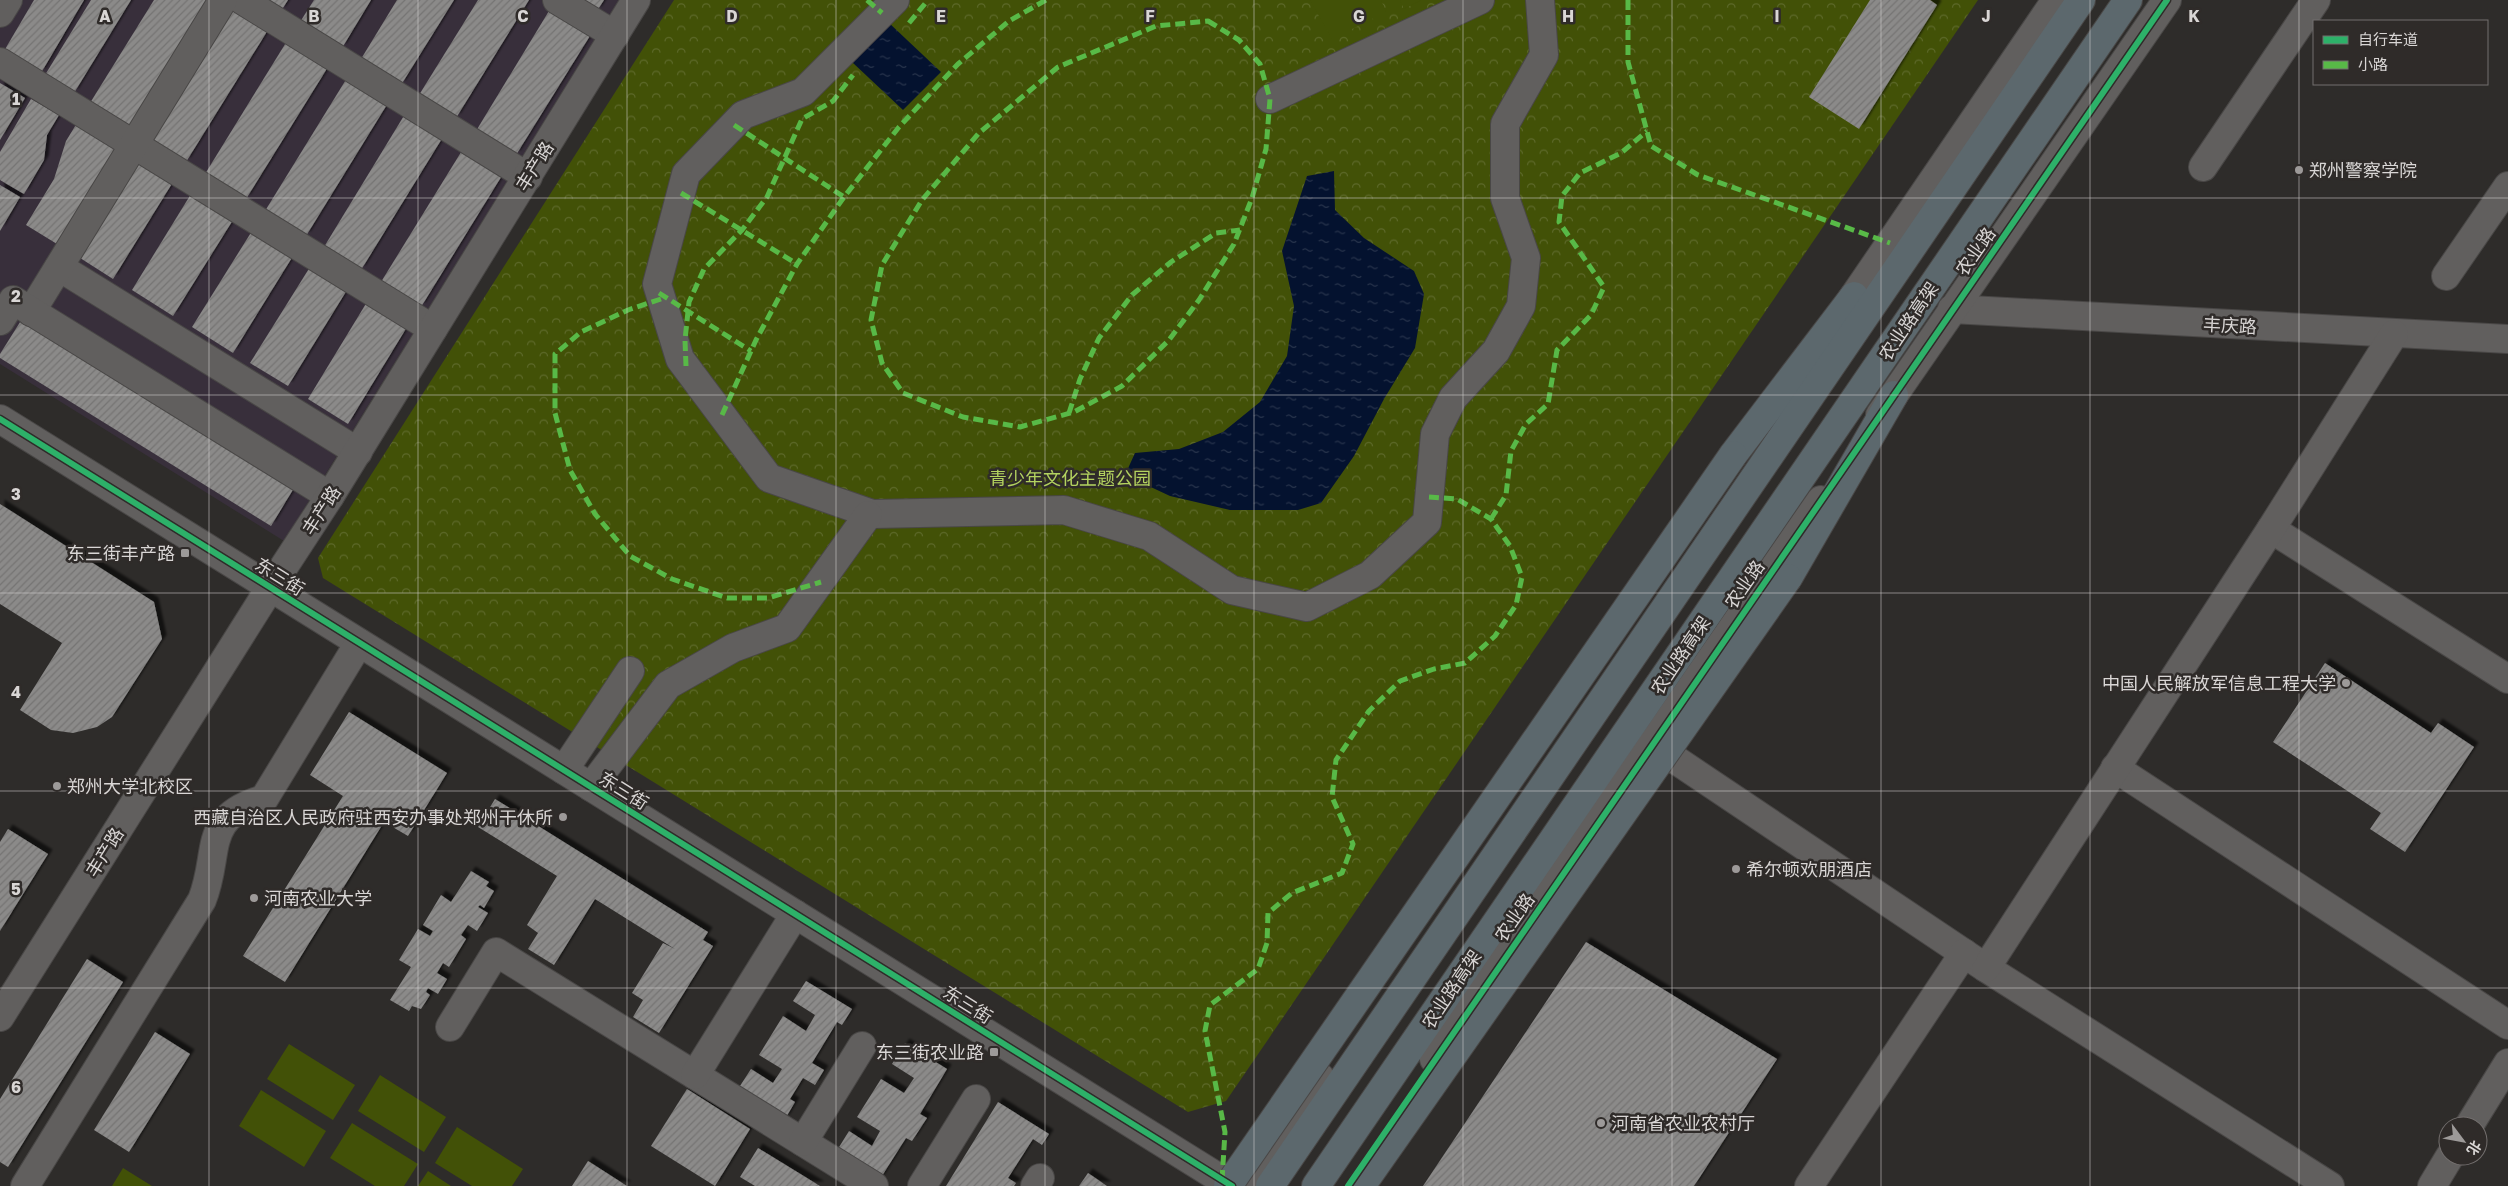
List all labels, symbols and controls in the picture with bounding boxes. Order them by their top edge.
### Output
text: A [99,6,111,26]
text: B [308,6,320,26]
text: C [517,6,529,26]
text: D [726,6,738,26]
text: E [936,6,946,26]
text: F [1145,6,1155,26]
text: G [1353,6,1365,26]
text: H [1562,6,1574,26]
text: I [1774,6,1780,26]
text: J [1981,6,1991,26]
text: K [2188,6,2200,26]
legend [2313,20,2488,85]
text: 自行车道 [2358,30,2418,48]
text: 小路 [2358,55,2388,73]
text: 1 [12,89,20,109]
street label: 丰产路 [510,137,558,195]
place label: 郑州警察学院 [2309,159,2417,181]
marker: 郑州警察学院 [2293,164,2305,176]
street label: 农业路 [1951,223,1999,279]
street label: 农业路高架 [1874,278,1942,364]
text: 2 [11,286,21,306]
street label: 丰庆路 [2202,313,2258,337]
park label: 青少年文化主题公园 [989,467,1151,489]
street label: 丰产路 [297,481,345,539]
text: 3 [11,484,21,504]
place label: 东三街丰产路 [67,542,175,564]
marker: 东三街丰产路 [179,547,191,559]
street label: 东三街 [251,552,309,600]
street label: 农业路 [1720,556,1768,612]
street label: 农业路高架 [1646,612,1714,698]
place label: 中国人民解放军信息工程大学 [2102,672,2336,694]
marker: 中国人民解放军信息工程大学 [2340,677,2352,689]
text: 4 [11,682,21,702]
street label: 东三街 [595,766,653,814]
place label: 郑州大学北校区 [67,775,193,797]
marker: 郑州大学北校区 [51,780,63,792]
place label: 西藏自治区人民政府驻西安办事处郑州干休所 [193,806,553,828]
marker: 西藏自治区人民政府驻西安办事处郑州干休所 [557,811,569,823]
street label: 丰产路 [80,823,128,881]
place label: 希尔顿欢朋酒店 [1746,858,1872,880]
marker: 希尔顿欢朋酒店 [1730,863,1742,875]
text: 5 [11,879,21,899]
place label: 河南农业大学 [264,887,372,909]
street label: 农业路 [1490,889,1538,945]
marker: 河南农业大学 [248,892,260,904]
street label: 农业路高架 [1417,946,1485,1032]
street label: 东三街 [939,980,997,1028]
place label: 东三街农业路 [876,1041,984,1063]
marker: 东三街农业路 [988,1046,1000,1058]
text: 6 [11,1077,21,1097]
place label: 河南省农业农村厅 [1611,1112,1755,1134]
north arrow [2438,1116,2488,1166]
marker: 河南省农业农村厅 [1595,1117,1607,1129]
text: 北 [2464,1138,2485,1159]

